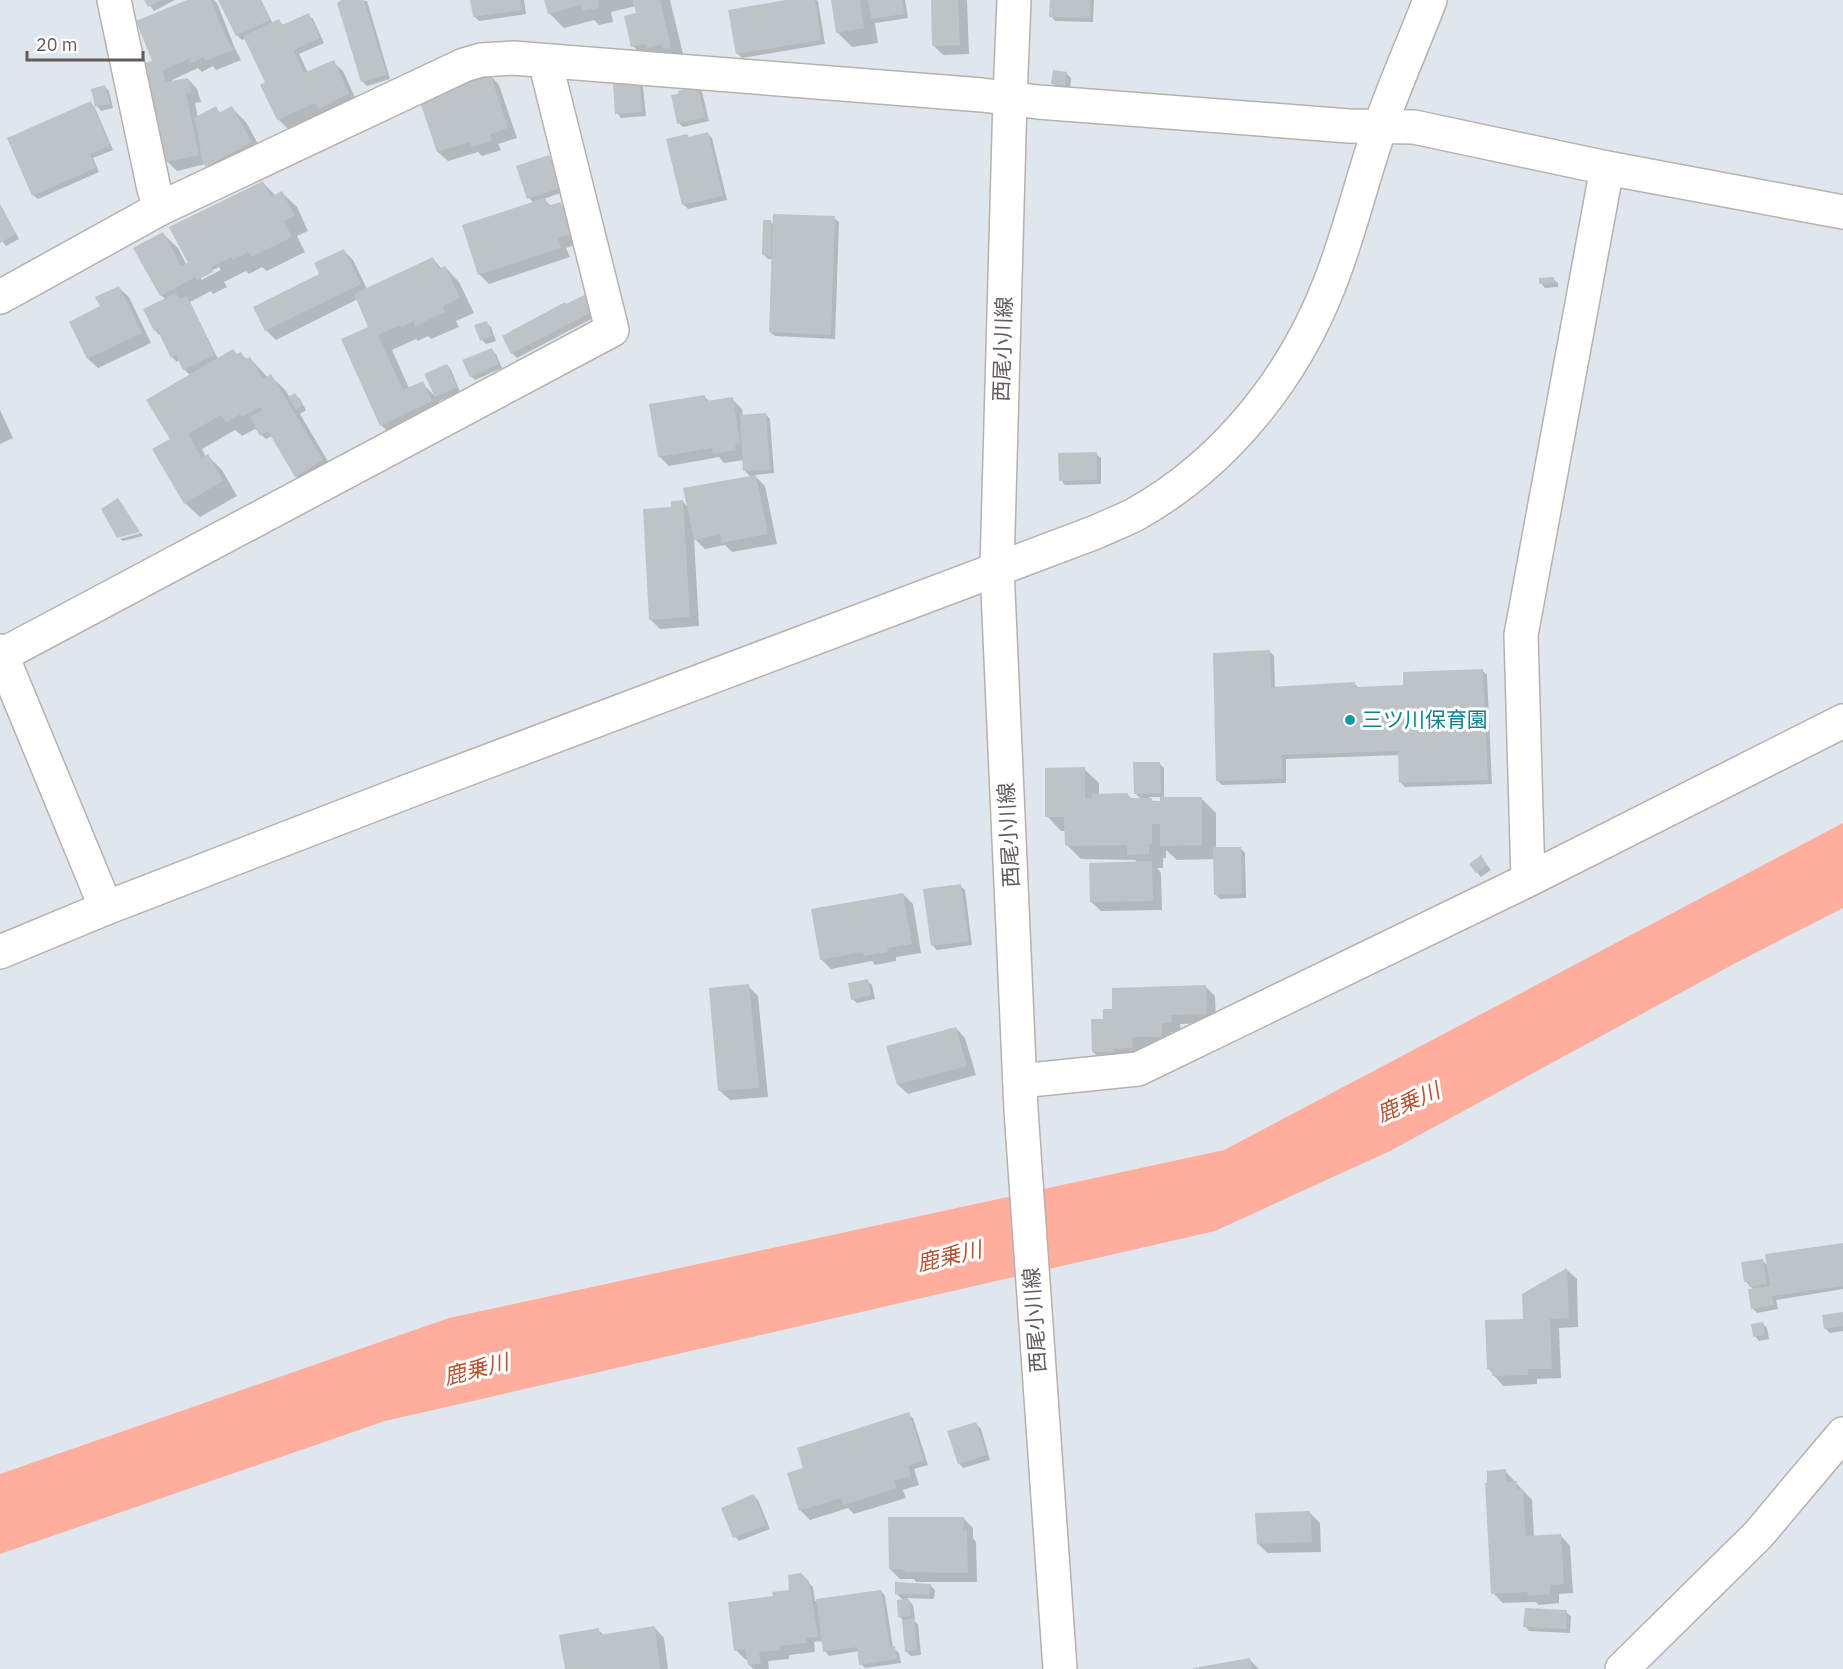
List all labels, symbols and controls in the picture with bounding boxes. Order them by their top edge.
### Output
scale bar [27,24,142,62]
text: 20 m [36,33,78,56]
street label: 西尾小川線 [986,296,1018,402]
place label: 三ツ川保育園 [1362,705,1488,733]
marker: 三ツ川保育園 [1343,713,1357,727]
street label: 西尾小川線 [991,782,1025,888]
water label: 鹿乗川 [1372,1075,1446,1128]
water label: 鹿乗川 [913,1234,986,1277]
street label: 西尾小川線 [1016,1267,1052,1373]
water label: 鹿乗川 [440,1346,513,1391]

